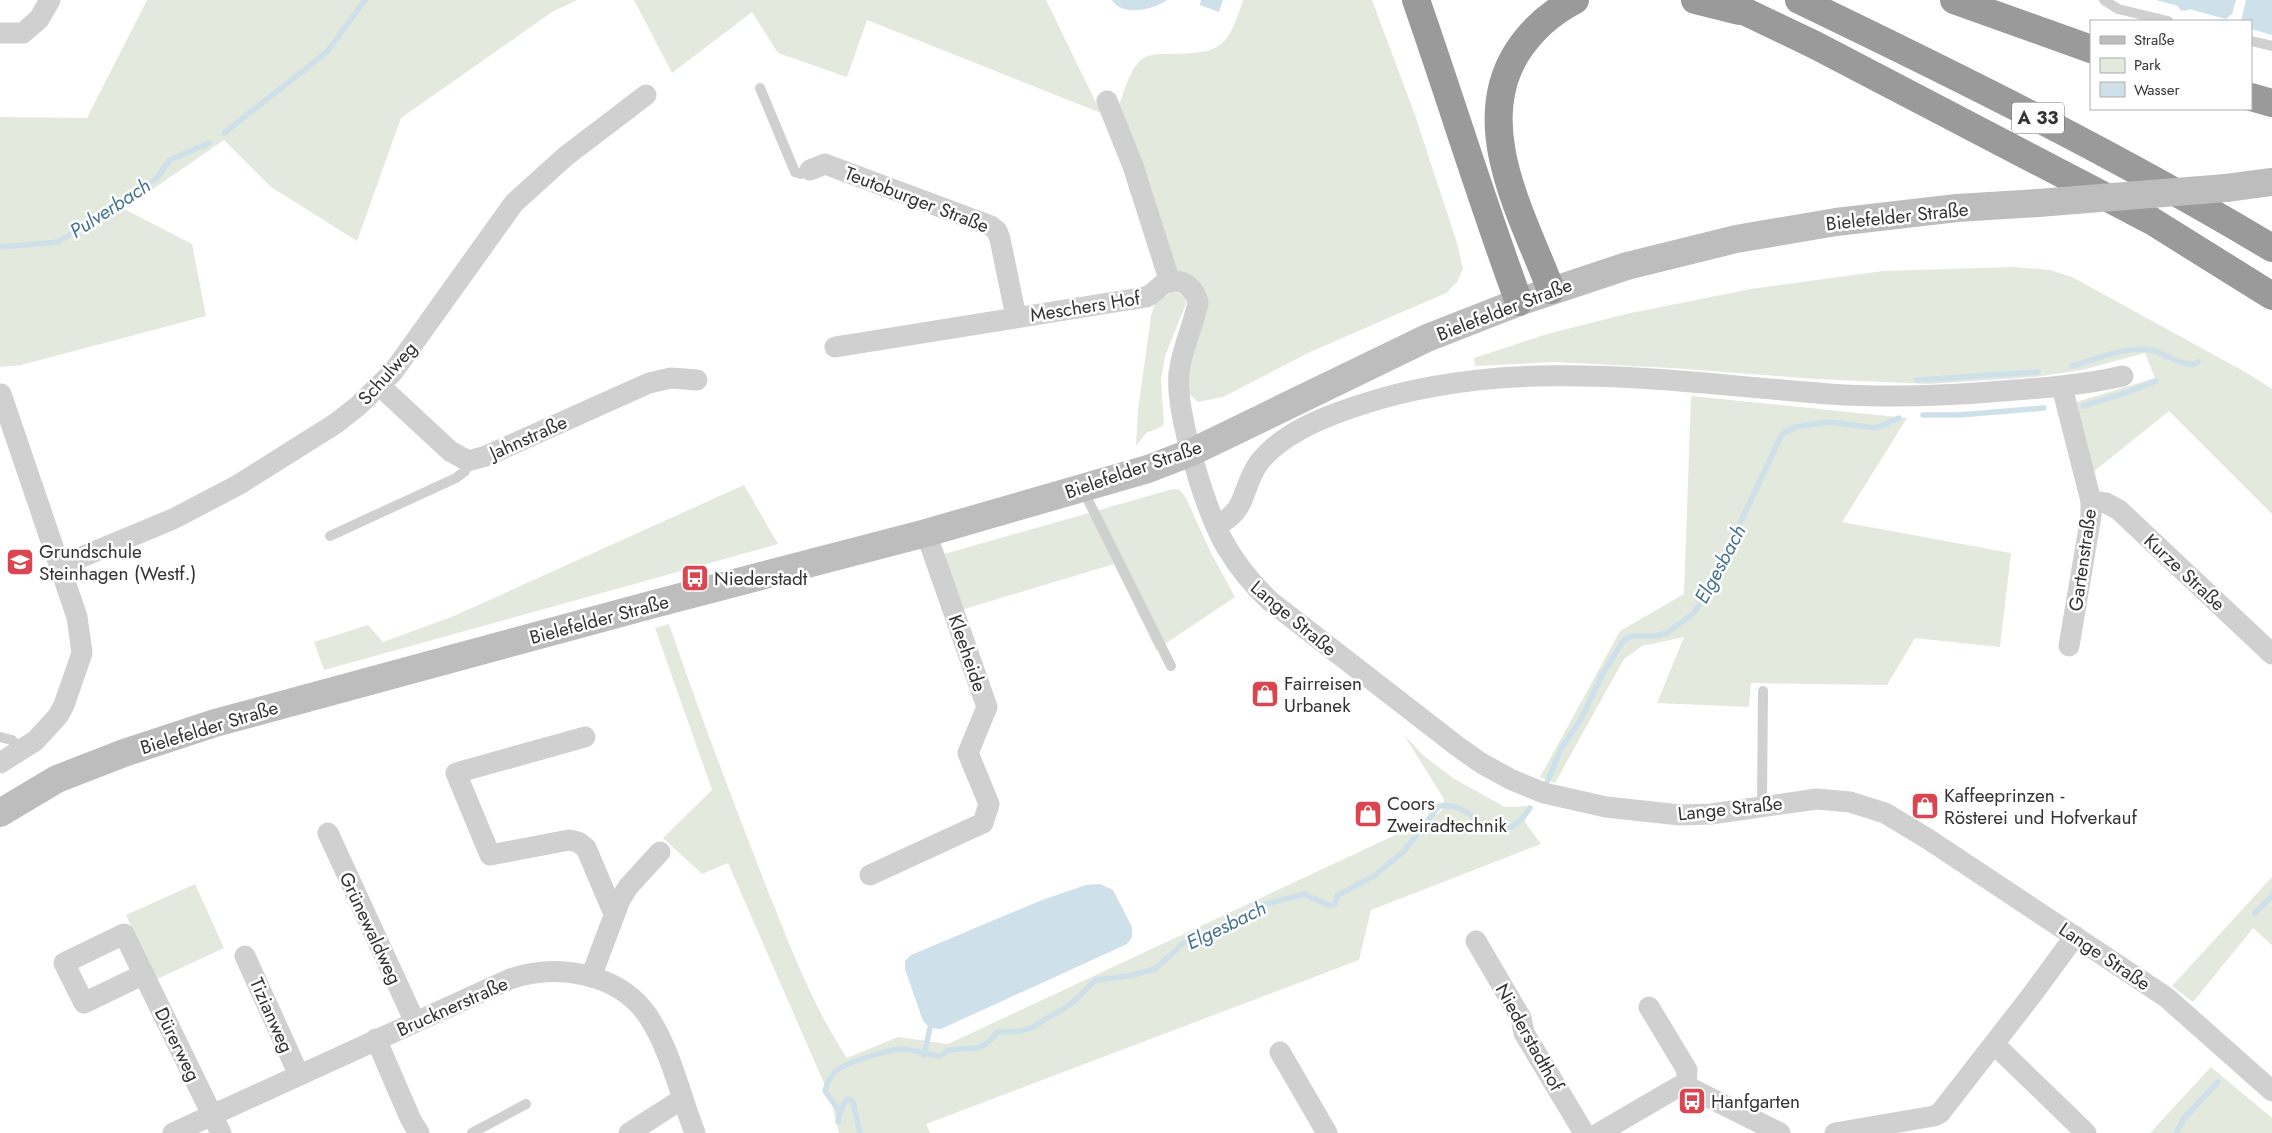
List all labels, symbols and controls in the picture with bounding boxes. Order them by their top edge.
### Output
legend [2090,20,2252,110]
text: Straße [2134,29,2175,51]
text: Park [2134,54,2161,76]
text: Wasser [2134,79,2180,101]
road number: A 33 [2012,102,2064,134]
street label: Teutoburger Straße [841,160,993,239]
water label: Pulverbach [64,171,156,245]
street label: Bielefelder Straße [1825,196,1970,237]
street label: Bielefelder Straße [1433,271,1576,348]
street label: Meschers Hof [1028,284,1143,329]
street label: Schulweg [352,336,423,411]
street label: Jahnstraße [482,408,571,468]
street label: Bielefelder Straße [1061,433,1205,506]
street label: Gartenstraße [2062,507,2103,613]
water label: Elgesbach [1688,520,1753,609]
street label: Kurze Straße [2138,528,2231,617]
place label: Grundschule Steinhagen (Westf.) [39,538,196,587]
school or university icon: Grundschule Steinhagen (Westf.) [5,547,35,577]
bus stop icon: Niederstadt [680,563,710,593]
place label: Niederstadt [714,565,808,592]
street label: Lange Straße [1245,574,1343,663]
street label: Bielefelder Straße [527,588,672,651]
street label: Kleeheide [942,611,993,696]
place label: Fairreisen Urbanek [1284,670,1362,719]
shop icon: Fairreisen Urbanek [1250,679,1280,709]
street label: Bielefelder Straße [137,694,282,761]
place label: Kaffeeprinzen - Rösterei und Hofverkauf [1944,782,2137,831]
place label: Coors Zweiradtechnik [1387,790,1508,839]
street label: Lange Straße [1676,790,1784,827]
shop icon: Kaffeeprinzen - Rösterei und Hofverkauf [1910,791,1940,821]
shop icon: Coors Zweiradtechnik [1353,799,1383,829]
street label: Grünewaldweg [333,868,408,989]
water label: Elgesbach [1181,894,1271,957]
street label: Lange Straße [2054,916,2156,997]
street label: Brucknerstraße [392,970,512,1043]
street label: Tizianweg [243,973,300,1057]
street label: Niederstadthof [1489,979,1571,1096]
street label: Dürerweg [148,1003,207,1086]
bus stop icon: Hanfgarten [1677,1086,1707,1116]
place label: Hanfgarten [1711,1088,1800,1115]

